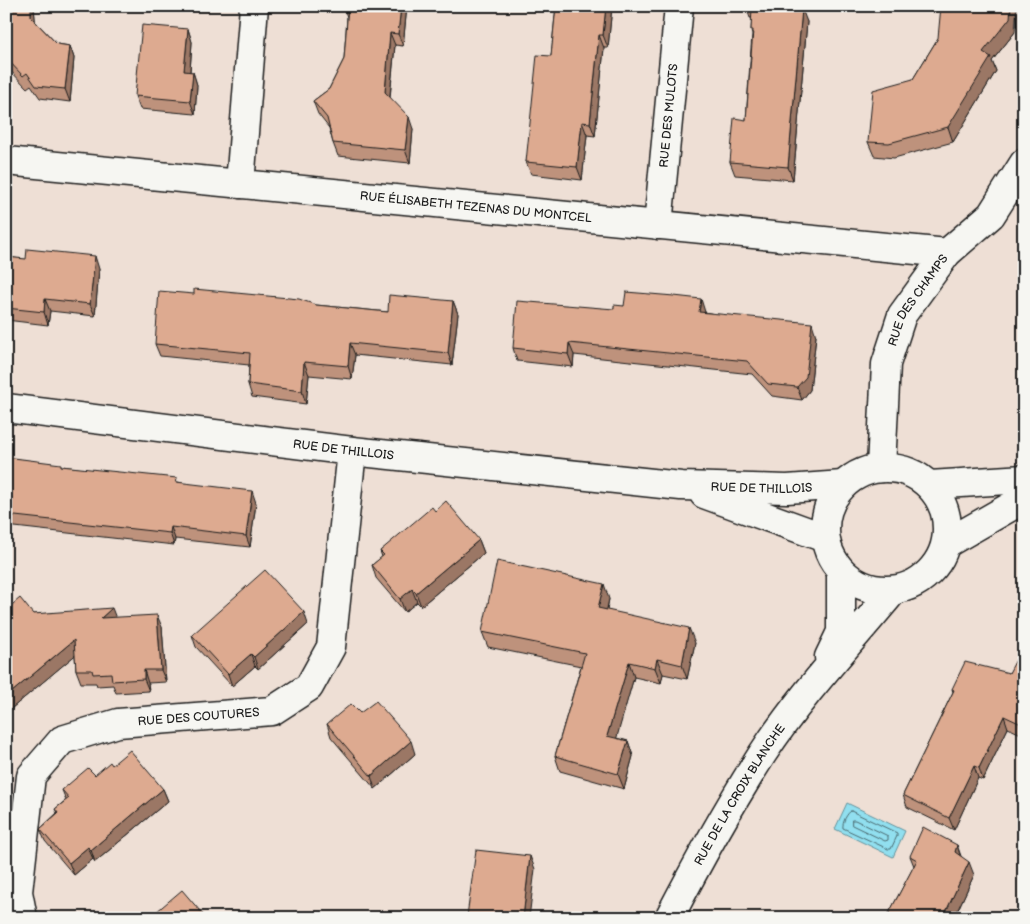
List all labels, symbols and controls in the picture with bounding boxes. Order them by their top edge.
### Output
street label: RUE DES MULOTS [656,63,681,168]
street label: RUE ÉLISABETH TEZENAS DU MONTCEL [359,188,593,226]
street label: RUE DES CHAMPS [885,251,951,348]
street label: RUE DE THILLOIS [292,436,395,463]
street label: RUE DE THILLOIS [711,479,813,497]
street label: RUE DES COUTURES [137,705,260,729]
street label: RUE DE LA CROIX BLANCHE [691,721,788,868]

